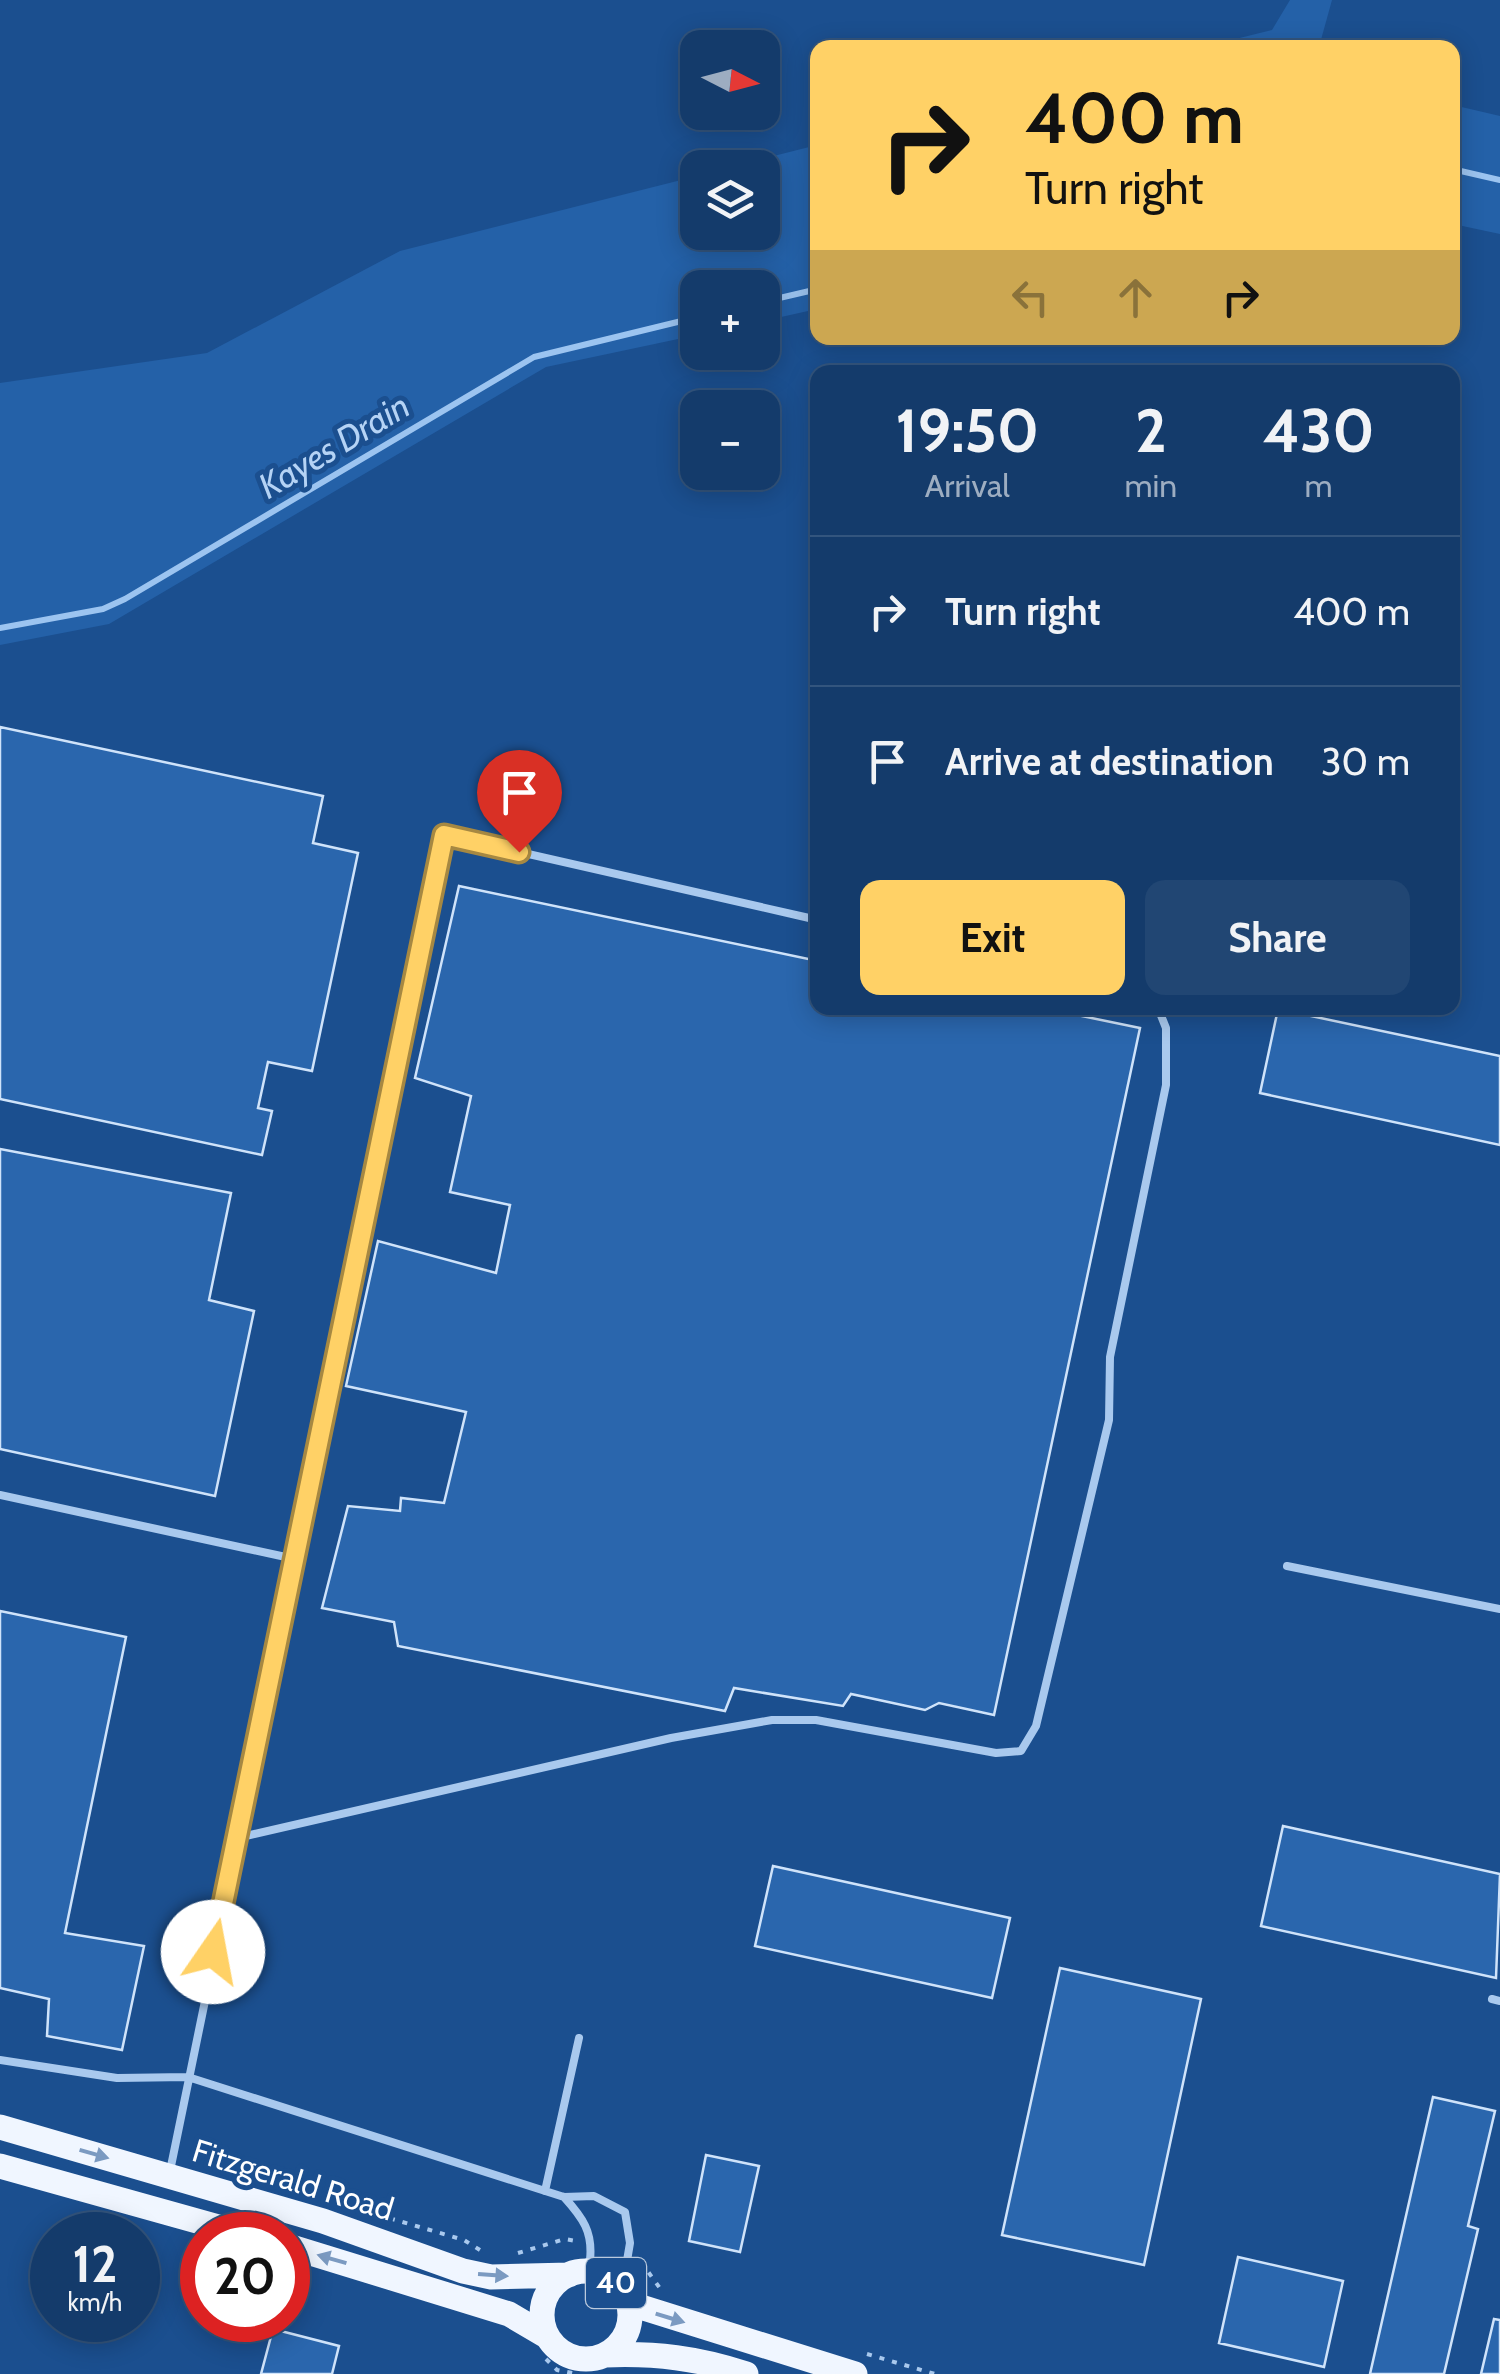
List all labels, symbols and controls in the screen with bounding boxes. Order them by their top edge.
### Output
north arrow [680,30,780,130]
map controls [680,30,780,490]
text: 400 m [1025,75,1244,161]
icon: right [860,80,990,210]
button: layers [680,150,780,250]
text: Turn right [1025,161,1204,215]
button: + [680,270,780,370]
icon: left [1003,270,1058,325]
icon: ahead [1108,270,1163,325]
icon: right [1213,270,1268,325]
water label: Kayes Drain [250,384,417,507]
button: − [680,390,780,490]
text: 19:50 [895,394,1039,467]
text: 2 [1135,394,1167,467]
text: 430 [1263,394,1375,467]
text: Arrival [925,466,1010,505]
text: min [1125,466,1177,505]
text: m [1305,466,1333,505]
icon: right [860,584,915,639]
text: Turn right [945,588,1101,635]
text: 400 m [1293,588,1410,635]
icon: arrive [860,734,915,789]
text: Arrive at destination [945,738,1274,785]
text: 30 m [1321,738,1410,785]
pin [477,750,562,853]
icon: arrive [492,765,547,820]
button: Exit [860,880,1125,995]
button: Share [1145,880,1410,995]
position arrow [161,1900,265,2004]
street label: Fitzgerald Road [188,2130,398,2229]
one-way arrow [79,2146,110,2162]
speed limit sign: 20 [180,2212,310,2342]
text: 12 [73,2234,117,2295]
one-way arrow [316,2251,347,2266]
road number: 40 [586,2258,646,2308]
one-way arrow [478,2267,510,2283]
text: km/h [68,2287,122,2317]
one-way arrow [655,2311,685,2326]

